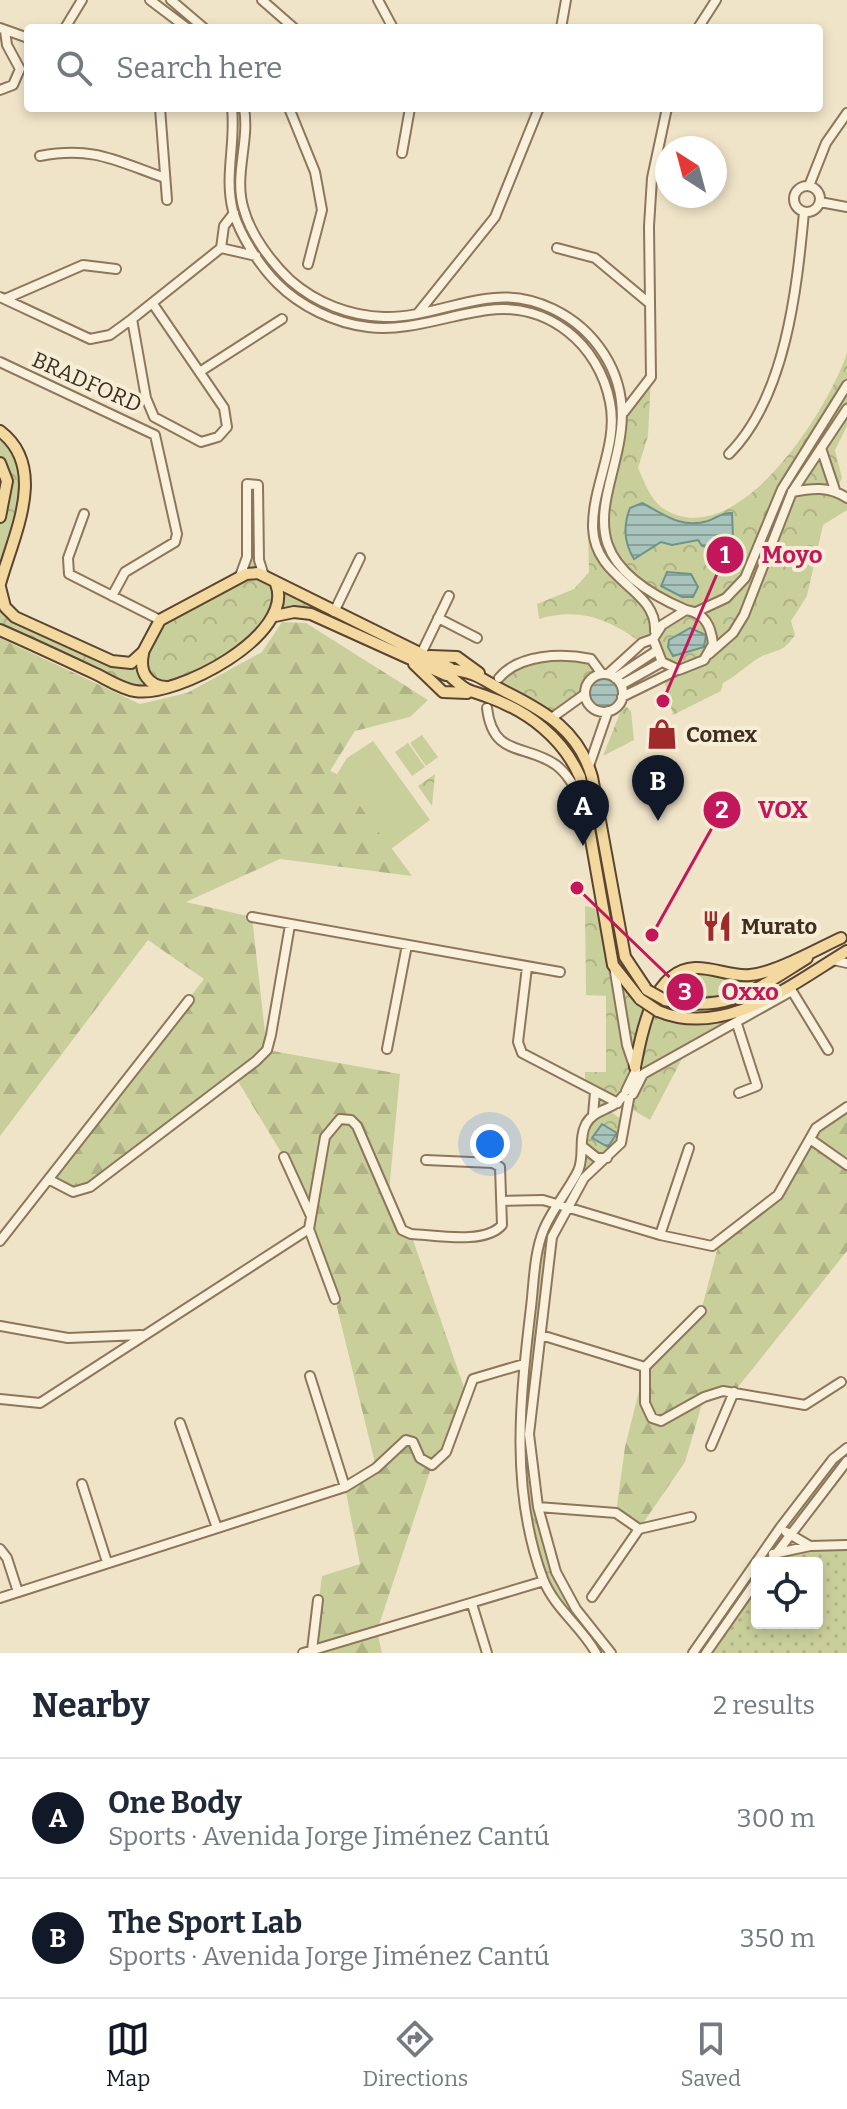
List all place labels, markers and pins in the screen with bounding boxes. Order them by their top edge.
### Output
callout: Moyo [705,531,838,579]
shop icon: Comex [645,717,679,751]
place label: Comex [686,721,758,748]
pin: B [632,755,684,821]
pin: A [557,780,609,846]
callout: VOX [702,786,824,834]
restaurant icon: Murato [700,909,734,943]
place label: Murato [741,913,817,940]
callout: Oxxo [665,968,794,1016]

